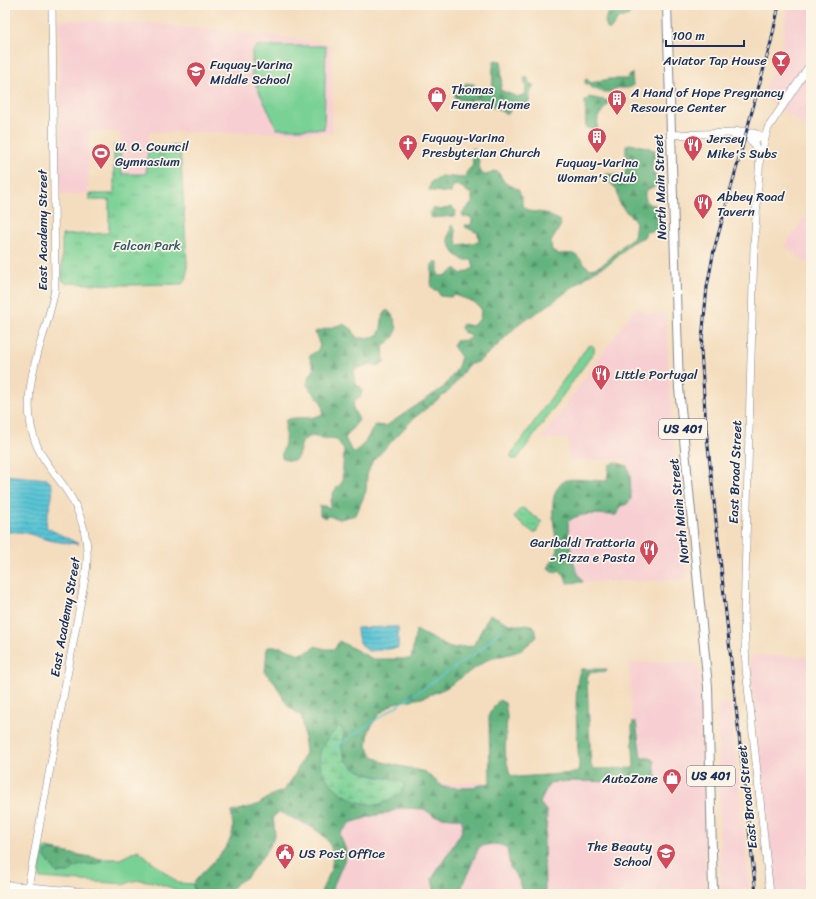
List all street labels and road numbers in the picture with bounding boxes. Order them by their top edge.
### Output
street label: North Main Street [647,134,673,240]
street label: East Academy Street [31,169,54,291]
road number: US 401 [659,419,707,439]
street label: East Broad Street [722,419,748,524]
street label: North Main Street [662,457,696,565]
street label: East Academy Street [43,555,87,679]
street label: East Broad Street [730,744,764,850]
road number: US 401 [687,766,735,786]

